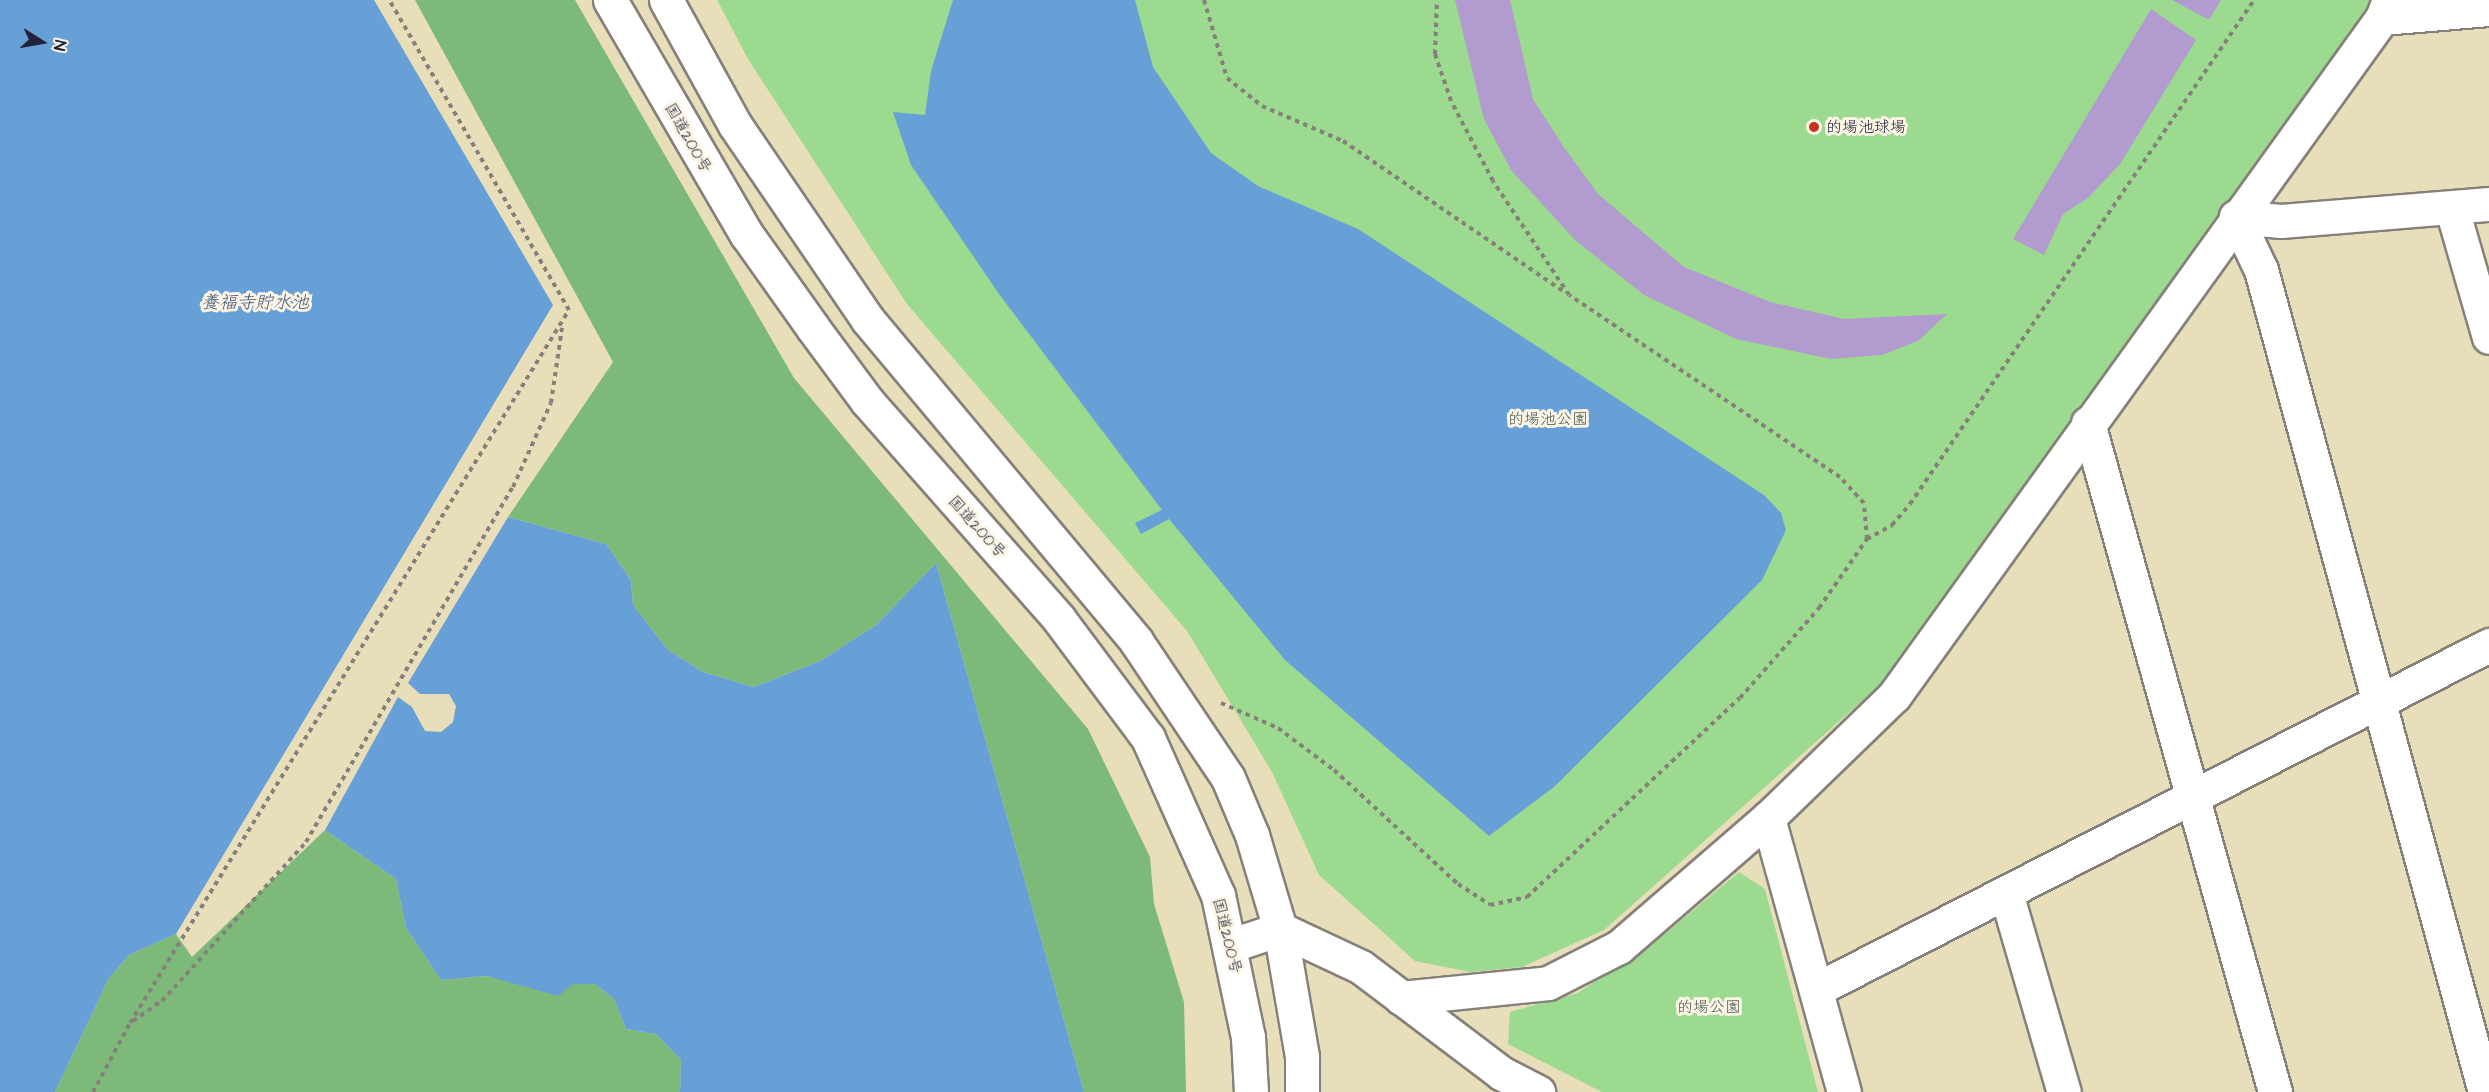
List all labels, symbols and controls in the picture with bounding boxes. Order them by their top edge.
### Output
north arrow [12,12,72,72]
text: N [48,38,71,52]
street label: 国道200号 [660,100,716,176]
place label: 的場池球場 [1826,117,1906,137]
marker: 的場池球場 [1807,120,1821,134]
water label: 養福寺貯水池 [201,292,309,314]
park label: 的場池公園 [1508,409,1588,429]
street label: 国道200号 [944,492,1010,562]
street label: 国道200号 [1208,896,1246,976]
park label: 的場公園 [1677,997,1741,1017]

